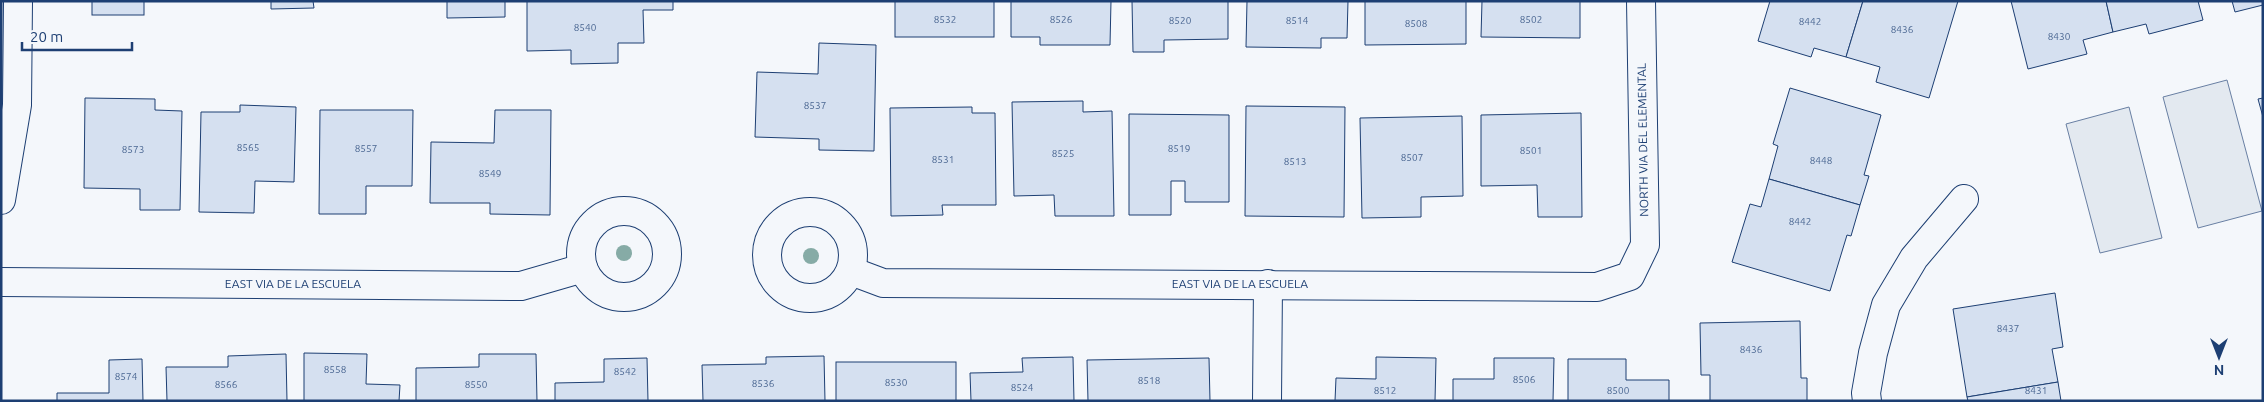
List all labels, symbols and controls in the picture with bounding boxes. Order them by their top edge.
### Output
house number: 8532 [934,14,956,25]
house number: 8526 [1050,14,1073,25]
house number: 8502 [1520,14,1542,25]
house number: 8520 [1169,15,1192,26]
house number: 8514 [1286,15,1309,26]
house number: 8442 [1799,16,1821,27]
house number: 8508 [1405,18,1428,29]
scale bar [22,20,132,52]
house number: 8540 [574,22,597,33]
house number: 8436 [1891,24,1914,35]
text: 20 m [30,28,63,45]
house number: 8430 [2048,31,2071,42]
street label: NORTH VIA DEL ELEMENTAL [1635,63,1650,217]
house number: 8537 [804,100,826,111]
house number: 8565 [237,142,259,153]
house number: 8557 [355,143,377,154]
house number: 8519 [1168,143,1190,154]
house number: 8573 [122,144,144,155]
house number: 8501 [1520,145,1542,156]
house number: 8525 [1052,148,1074,159]
house number: 8507 [1401,152,1423,163]
house number: 8531 [932,154,954,165]
house number: 8448 [1810,155,1833,166]
house number: 8513 [1284,156,1306,167]
house number: 8549 [479,168,501,179]
house number: 8442 [1789,216,1811,227]
street label: EAST VIA DE LA ESCUELA [225,277,361,290]
street label: EAST VIA DE LA ESCUELA [1172,277,1308,290]
house number: 8437 [1997,323,2019,334]
north arrow [2194,332,2244,382]
house number: 8436 [1740,344,1763,355]
text: N [2214,362,2224,378]
house number: 8558 [324,364,347,375]
house number: 8542 [614,366,636,377]
house number: 8574 [115,371,138,382]
house number: 8506 [1513,374,1536,385]
house number: 8518 [1138,375,1161,386]
house number: 8530 [885,377,908,388]
house number: 8536 [752,378,775,389]
house number: 8566 [215,379,238,390]
house number: 8550 [465,379,488,390]
house number: 8524 [1011,382,1034,393]
house number: 8512 [1374,385,1396,396]
house number: 8500 [1607,385,1630,396]
house number: 8431 [2025,385,2047,396]

